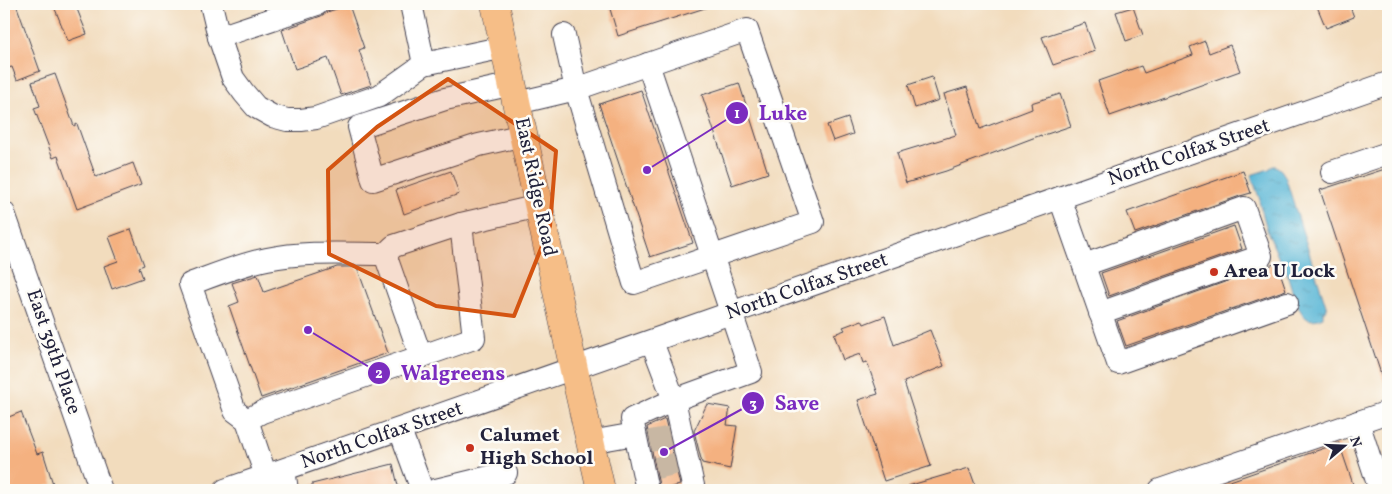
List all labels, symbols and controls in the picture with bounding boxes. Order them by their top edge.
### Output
callout: Luke [724,95,818,131]
text: Luke [759,100,807,129]
text: 1 [734,104,740,125]
street label: North Colfax Street [1104,112,1274,194]
street label: East Ridge Road [507,115,563,259]
street label: North Colfax Street [722,246,892,328]
place label: Area U Lock [1224,258,1335,286]
marker: Area U Lock [1208,266,1220,278]
street label: East 39th Place [18,286,88,418]
callout: Walgreens [366,355,516,391]
text: Walgreens [401,360,505,389]
text: 2 [375,364,383,385]
callout: Save [740,385,830,421]
text: Save [775,390,819,419]
text: 3 [749,394,757,415]
street label: North Colfax Street [297,395,467,477]
place label: Calumet High School [480,422,593,473]
north arrow [1320,422,1370,472]
text: N [1344,434,1366,450]
marker: Calumet High School [464,442,476,454]

